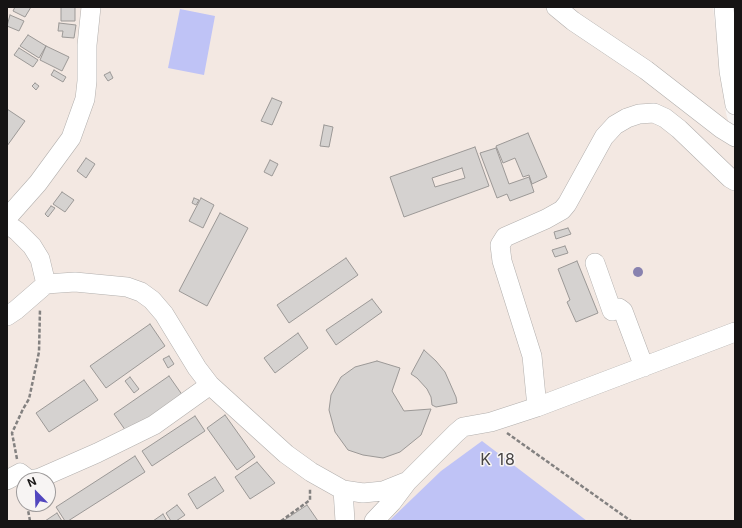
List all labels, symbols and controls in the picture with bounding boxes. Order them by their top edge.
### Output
district label: K 18 [480,450,516,470]
north arrow [16,472,56,512]
text: N [25,474,38,490]

